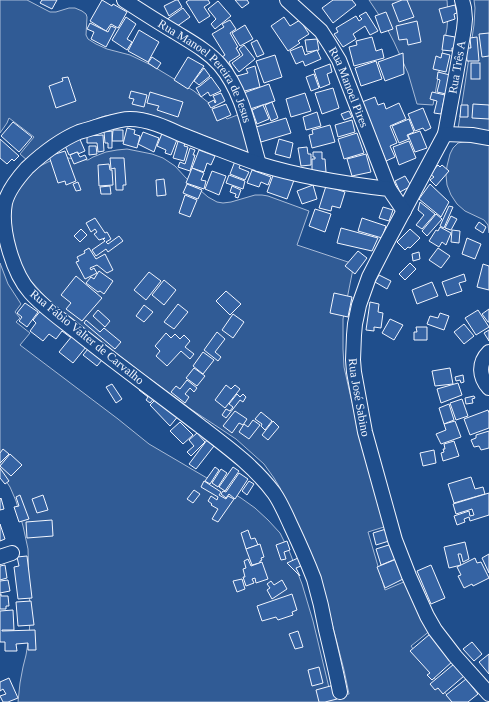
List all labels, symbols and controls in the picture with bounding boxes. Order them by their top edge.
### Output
street label: Rua Manoel Pereira de Jesus [156,16,254,125]
street label: Rua Três A [445,39,469,95]
street label: Rua Manoel Pires [326,44,372,130]
street label: Rua Fábio Valter de Carvalho [27,287,147,387]
street label: Rua José Sabino [346,358,373,438]

